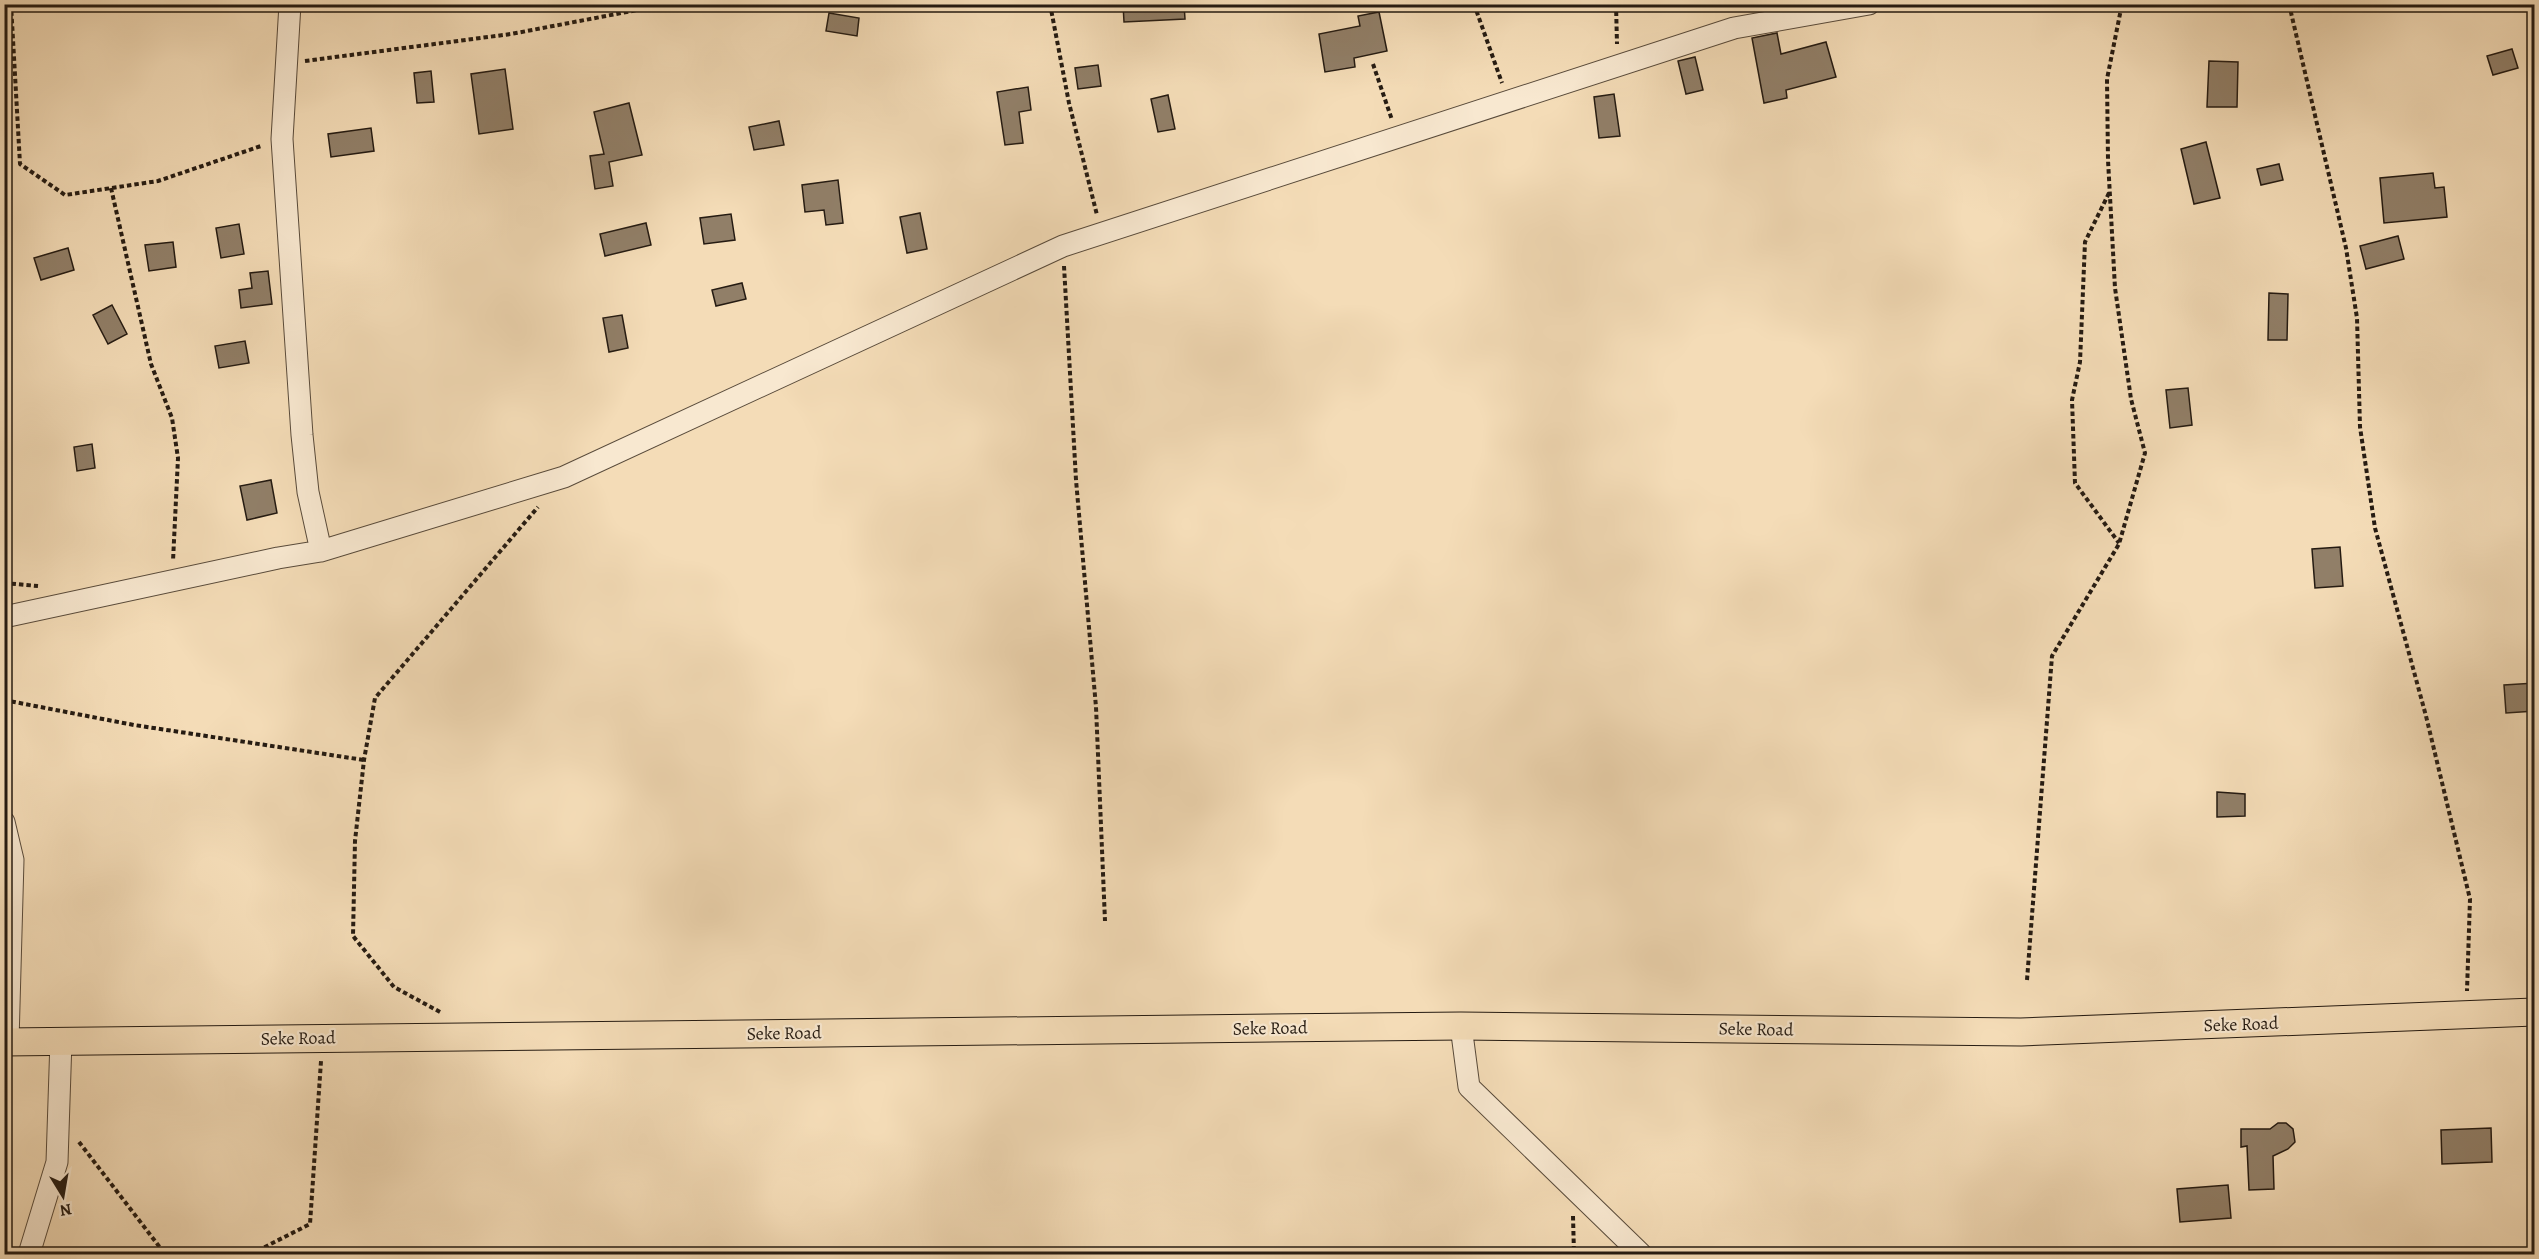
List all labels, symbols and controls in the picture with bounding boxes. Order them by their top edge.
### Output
street label: Seke Road [2203,1011,2279,1037]
street label: Seke Road [1232,1015,1308,1041]
street label: Seke Road [1718,1016,1794,1042]
street label: Seke Road [746,1020,822,1046]
street label: Seke Road [260,1025,336,1051]
north arrow [33,1166,93,1226]
text: N [58,1198,73,1222]

